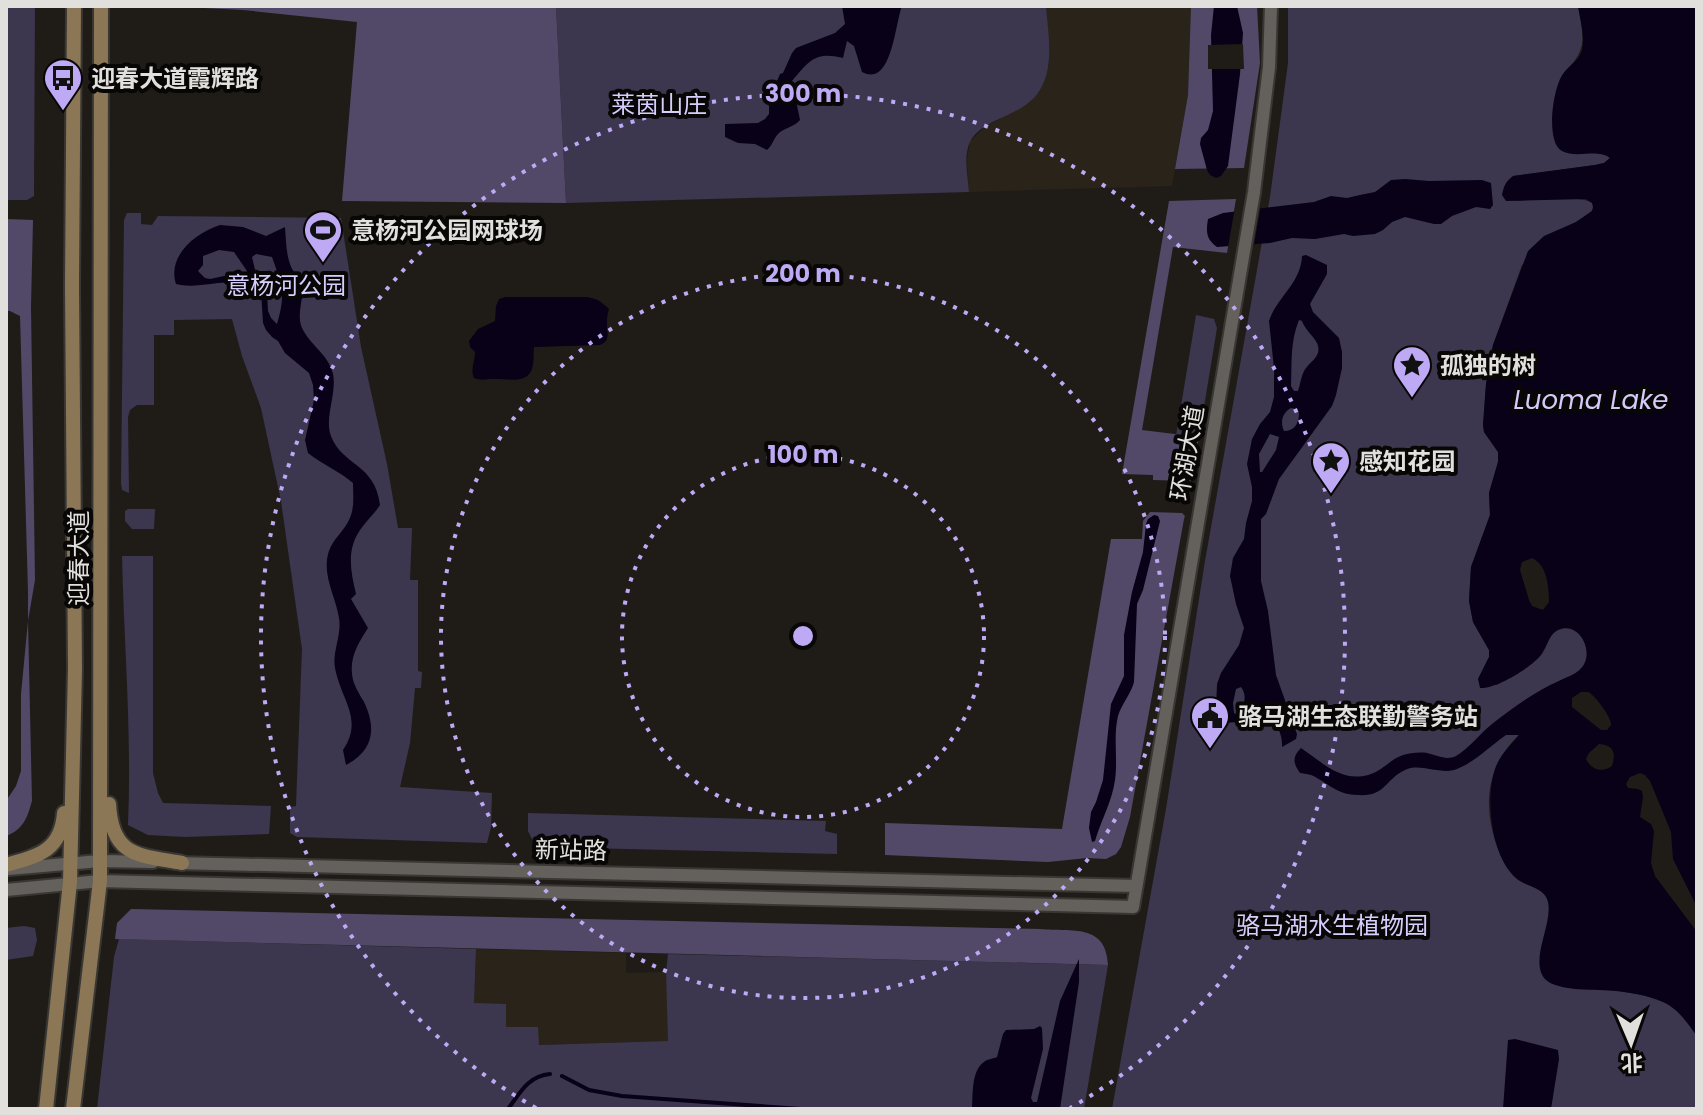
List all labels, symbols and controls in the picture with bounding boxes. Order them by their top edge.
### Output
bus stop icon: 迎春大道霞辉路 [42,57,84,112]
place label: 迎春大道霞辉路 [91,62,259,95]
text: 300 m [765,77,841,110]
park label: 莱茵山庄 [611,88,707,121]
sports icon: 意杨河公园网球场 [302,209,344,264]
place label: 意杨河公园网球场 [351,214,543,247]
text: 200 m [765,257,841,290]
park label: 意杨河公园 [226,269,346,302]
place icon: 孤独的树 [1391,344,1433,399]
place label: 孤独的树 [1440,349,1536,382]
water label: Luoma Lake [1514,382,1668,418]
street label: 环湖大道 [1162,403,1212,503]
text: 100 m [768,438,838,471]
place icon: 感知花园 [1310,440,1352,495]
place label: 感知花园 [1359,445,1455,478]
street label: 迎春大道 [62,510,95,606]
centre of rings [789,622,817,650]
public building icon: 骆马湖生态联勤警务站 [1189,695,1231,750]
place label: 骆马湖生态联勤警务站 [1238,700,1478,733]
street label: 新站路 [535,833,607,867]
park label: 骆马湖水生植物园 [1236,909,1428,942]
north arrow [1591,1003,1671,1083]
text: 北 [1620,1047,1643,1078]

